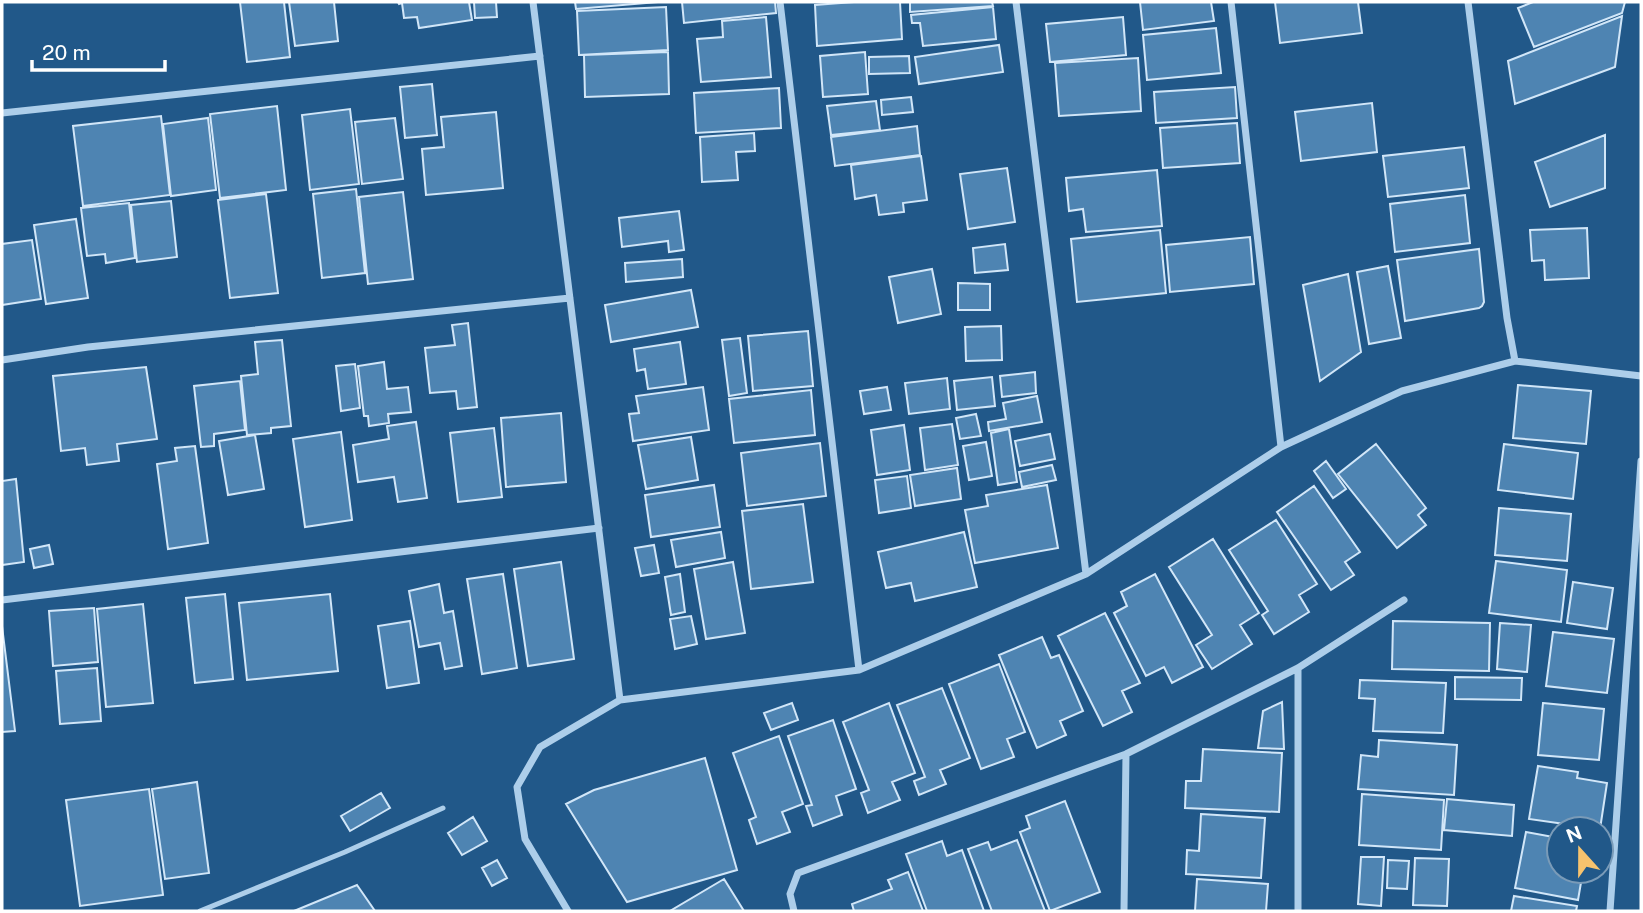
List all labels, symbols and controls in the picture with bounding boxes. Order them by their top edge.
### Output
scale bar [32,28,164,72]
text: 20 m [42,40,91,65]
north arrow [1545,815,1615,885]
text: N [1563,821,1585,847]

